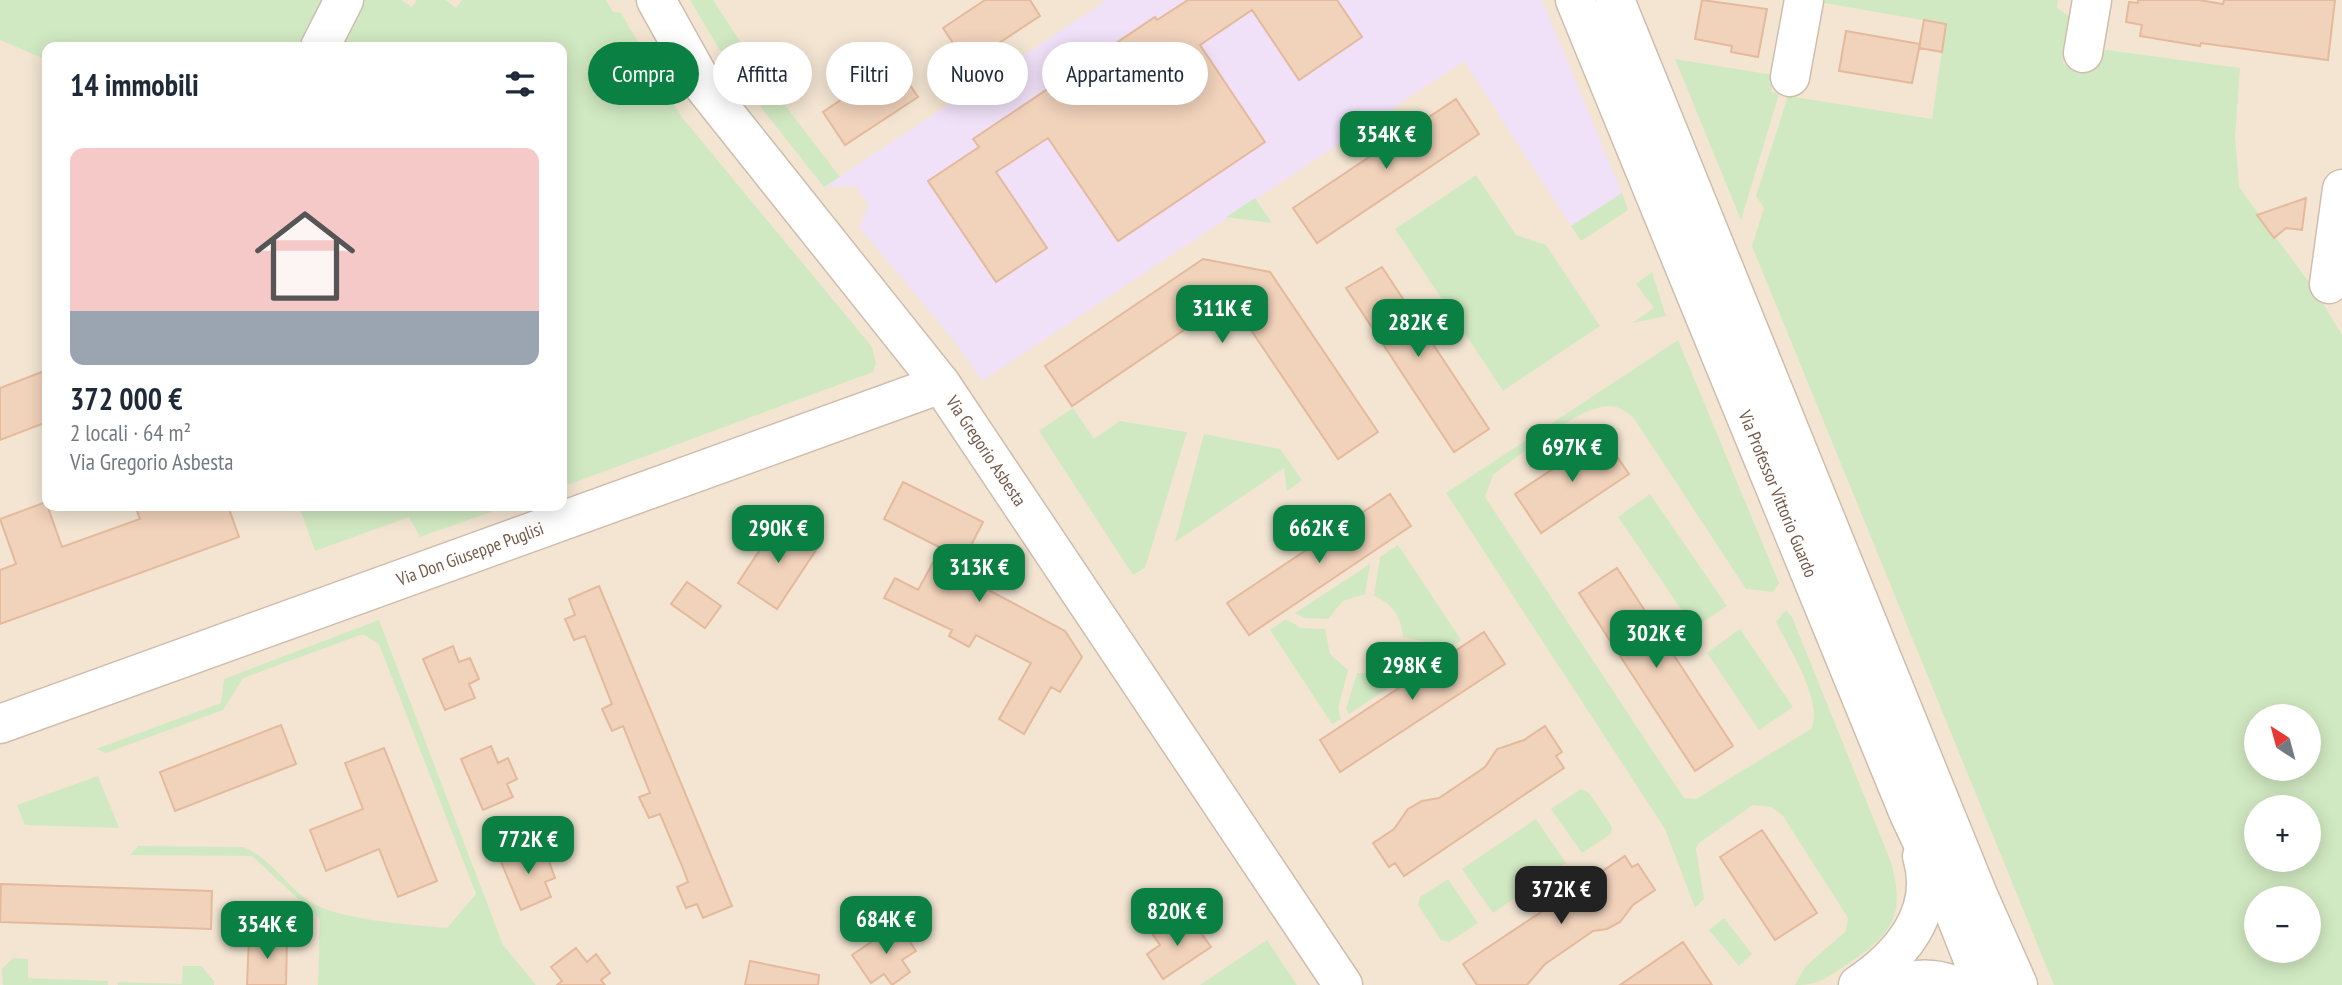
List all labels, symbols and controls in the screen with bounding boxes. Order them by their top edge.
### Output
chip: Compra [588,42,699,105]
chip: Affitta [713,42,812,105]
chip: Filtri [826,42,913,105]
chip: Nuovo [927,42,1028,105]
chip: Appartamento [1042,42,1208,105]
text: 14 immobili [70,65,199,104]
icon: filters [501,65,539,103]
pin: 354K € [1329,111,1443,171]
text: 354K € [1356,119,1416,148]
icon: home [242,193,368,319]
pin: 311K € [1165,286,1279,345]
text: 311K € [1192,293,1252,322]
pin: 282K € [1361,300,1475,359]
text: 282K € [1388,307,1448,336]
text: 372 000 € [70,379,183,418]
street label: Via Gregorio Asbesta [941,390,1031,510]
street label: Via Professor Vittorio Guardo [1733,406,1823,581]
text: 2 locali · 64 m² [70,418,191,447]
pin: 697K € [1515,424,1629,484]
text: 697K € [1542,432,1602,461]
text: Via Gregorio Asbesta [70,447,233,476]
pin: 290K € [721,505,835,565]
pin: 662K € [1262,505,1376,565]
text: 290K € [748,513,808,542]
text: 662K € [1289,513,1349,542]
street label: Via Don Giuseppe Puglisi [393,517,547,591]
pin: 313K € [922,544,1036,604]
text: 313K € [949,552,1009,581]
pin: 302K € [1599,610,1713,670]
text: 302K € [1626,618,1686,647]
pin: 298K € [1355,642,1469,702]
text: 298K € [1382,650,1442,679]
north arrow [2244,704,2320,780]
map controls [2244,704,2321,963]
button: + [2244,795,2321,872]
pin: 772K € [471,816,585,876]
text: 772K € [498,824,558,853]
pin: 372K € [1504,866,1618,926]
text: 372K € [1531,874,1591,903]
button: − [2244,886,2321,963]
pin: 820K € [1120,888,1234,948]
text: 820K € [1147,896,1207,925]
pin: 684K € [829,897,943,956]
pin: 354K € [210,902,324,961]
text: 684K € [856,904,916,933]
text: 354K € [237,909,297,938]

